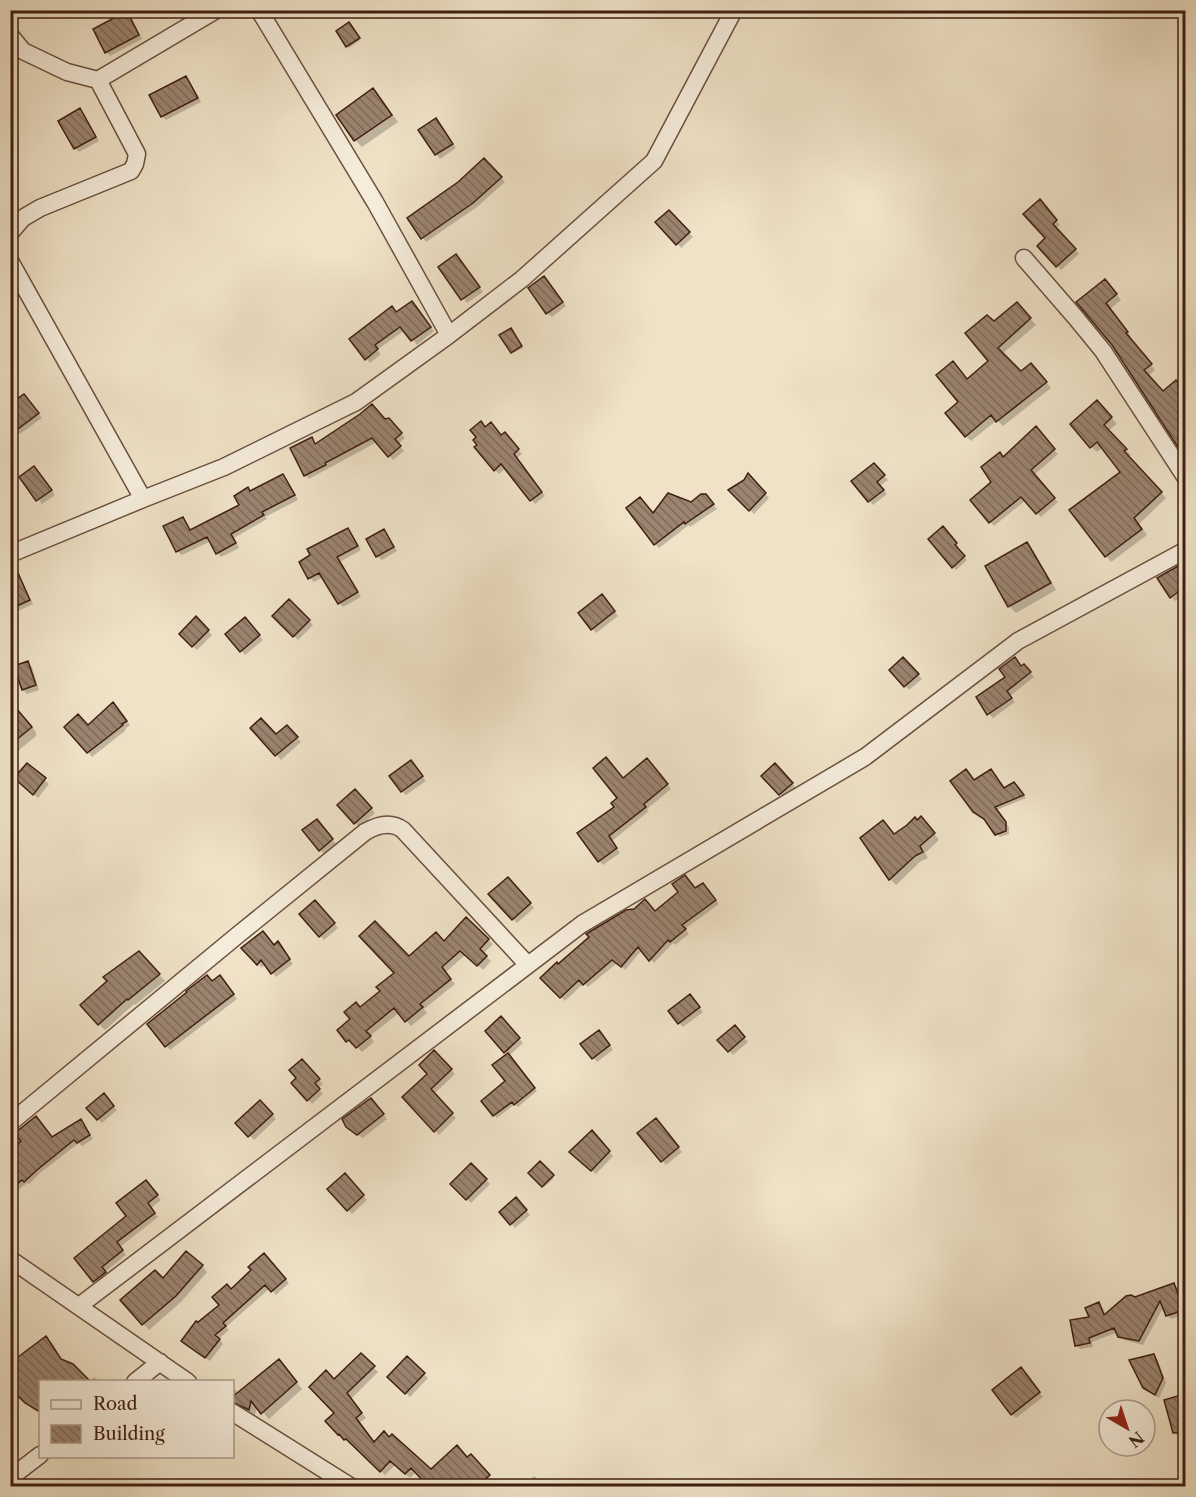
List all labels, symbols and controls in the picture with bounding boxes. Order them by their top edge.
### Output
legend [39,1380,234,1458]
text: Road [93,1393,138,1415]
north arrow [1097,1398,1157,1458]
text: Building [93,1423,165,1445]
text: N [1125,1428,1148,1452]

